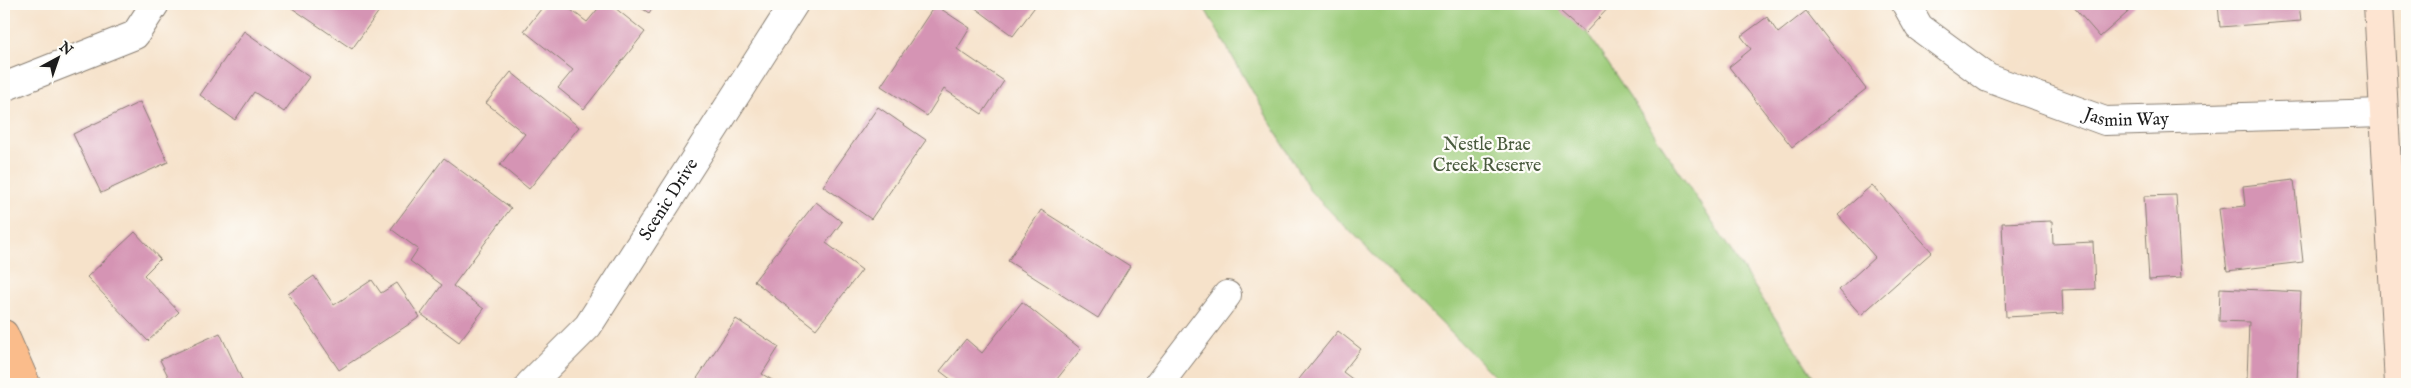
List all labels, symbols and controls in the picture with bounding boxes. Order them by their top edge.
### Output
north arrow [32,32,82,82]
text: N [55,37,76,60]
street label: Jasmin Way [2079,102,2169,133]
park label: Nestle Brae Creek Reserve [1433,134,1541,178]
street label: Scenic Drive [634,154,704,245]

